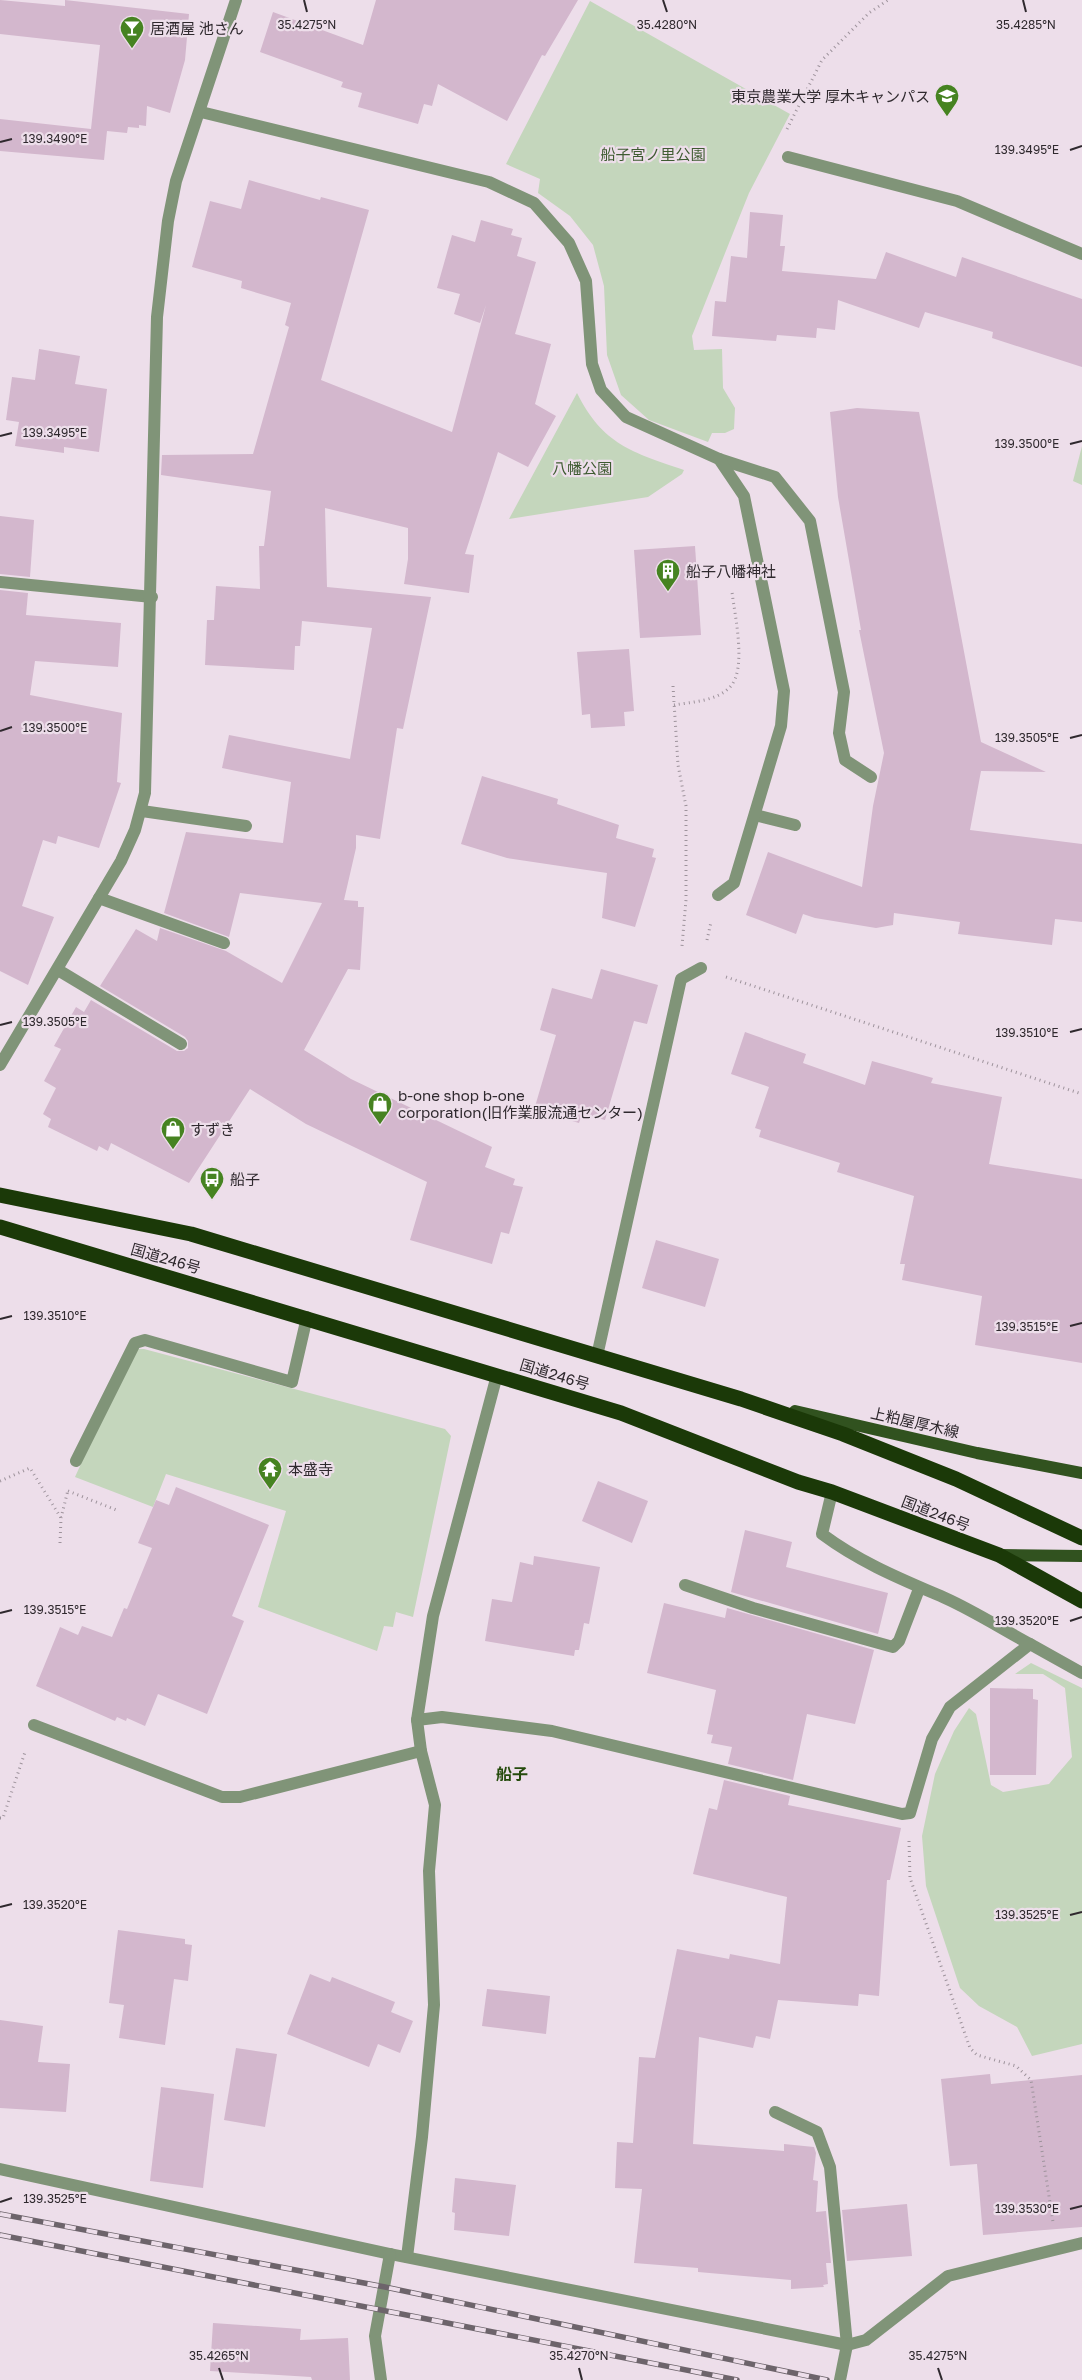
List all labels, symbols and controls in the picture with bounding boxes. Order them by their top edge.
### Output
bar icon: 居酒屋 池さん [119,15,145,49]
text: 35.4275°N [278,17,336,32]
text: 35.4280°N [637,17,697,32]
text: 35.4285°N [996,17,1056,32]
place label: 居酒屋 池さん [150,19,244,37]
school or university icon: 東京農業大学 厚木キャンパス [934,83,960,117]
place label: 東京農業大学 厚木キャンパス [731,87,930,105]
text: 139.3490°E [23,131,87,146]
text: 139.3495°E [995,142,1059,157]
park label: 船子宮ノ里公園 [600,145,706,163]
text: 139.3495°E [23,425,87,440]
text: 139.3500°E [995,436,1059,451]
park label: 八幡公園 [552,459,612,477]
building icon: 船子八幡神社 [655,558,681,592]
place label: 船子八幡神社 [686,562,776,580]
text: 139.3500°E [23,720,87,735]
text: 139.3505°E [995,730,1059,745]
text: 139.3505°E [23,1014,87,1029]
text: 139.3510°E [996,1025,1058,1040]
place label: b-one shop b-one corporation(旧作業服流通センター) [398,1086,643,1121]
shop icon: b-one shop b-one corporation(旧作業服流通センター) [367,1091,393,1125]
shop icon: すずき [160,1116,186,1150]
place label: すずき [190,1120,235,1138]
bus stop icon: 船子 [199,1166,225,1200]
place label: 船子 [230,1170,260,1188]
street label: 国道246号 [129,1239,203,1277]
text: 139.3510°E [24,1308,86,1323]
text: 139.3515°E [996,1319,1058,1334]
street label: 国道246号 [518,1355,592,1393]
street label: 上粕屋厚木線 [869,1403,961,1441]
temple icon: 本盛寺 [257,1456,283,1490]
place label: 本盛寺 [288,1460,333,1478]
street label: 国道246号 [899,1492,973,1534]
text: 139.3515°E [24,1602,86,1617]
text: 139.3520°E [995,1613,1059,1628]
district label: 船子 [496,1764,528,1784]
text: 139.3520°E [23,1897,87,1912]
text: 139.3525°E [995,1907,1059,1922]
text: 139.3525°E [23,2191,87,2206]
text: 139.3530°E [995,2201,1059,2216]
text: 35.4265°N [189,2348,249,2363]
text: 35.4270°N [549,2348,609,2363]
text: 35.4275°N [909,2348,967,2363]

